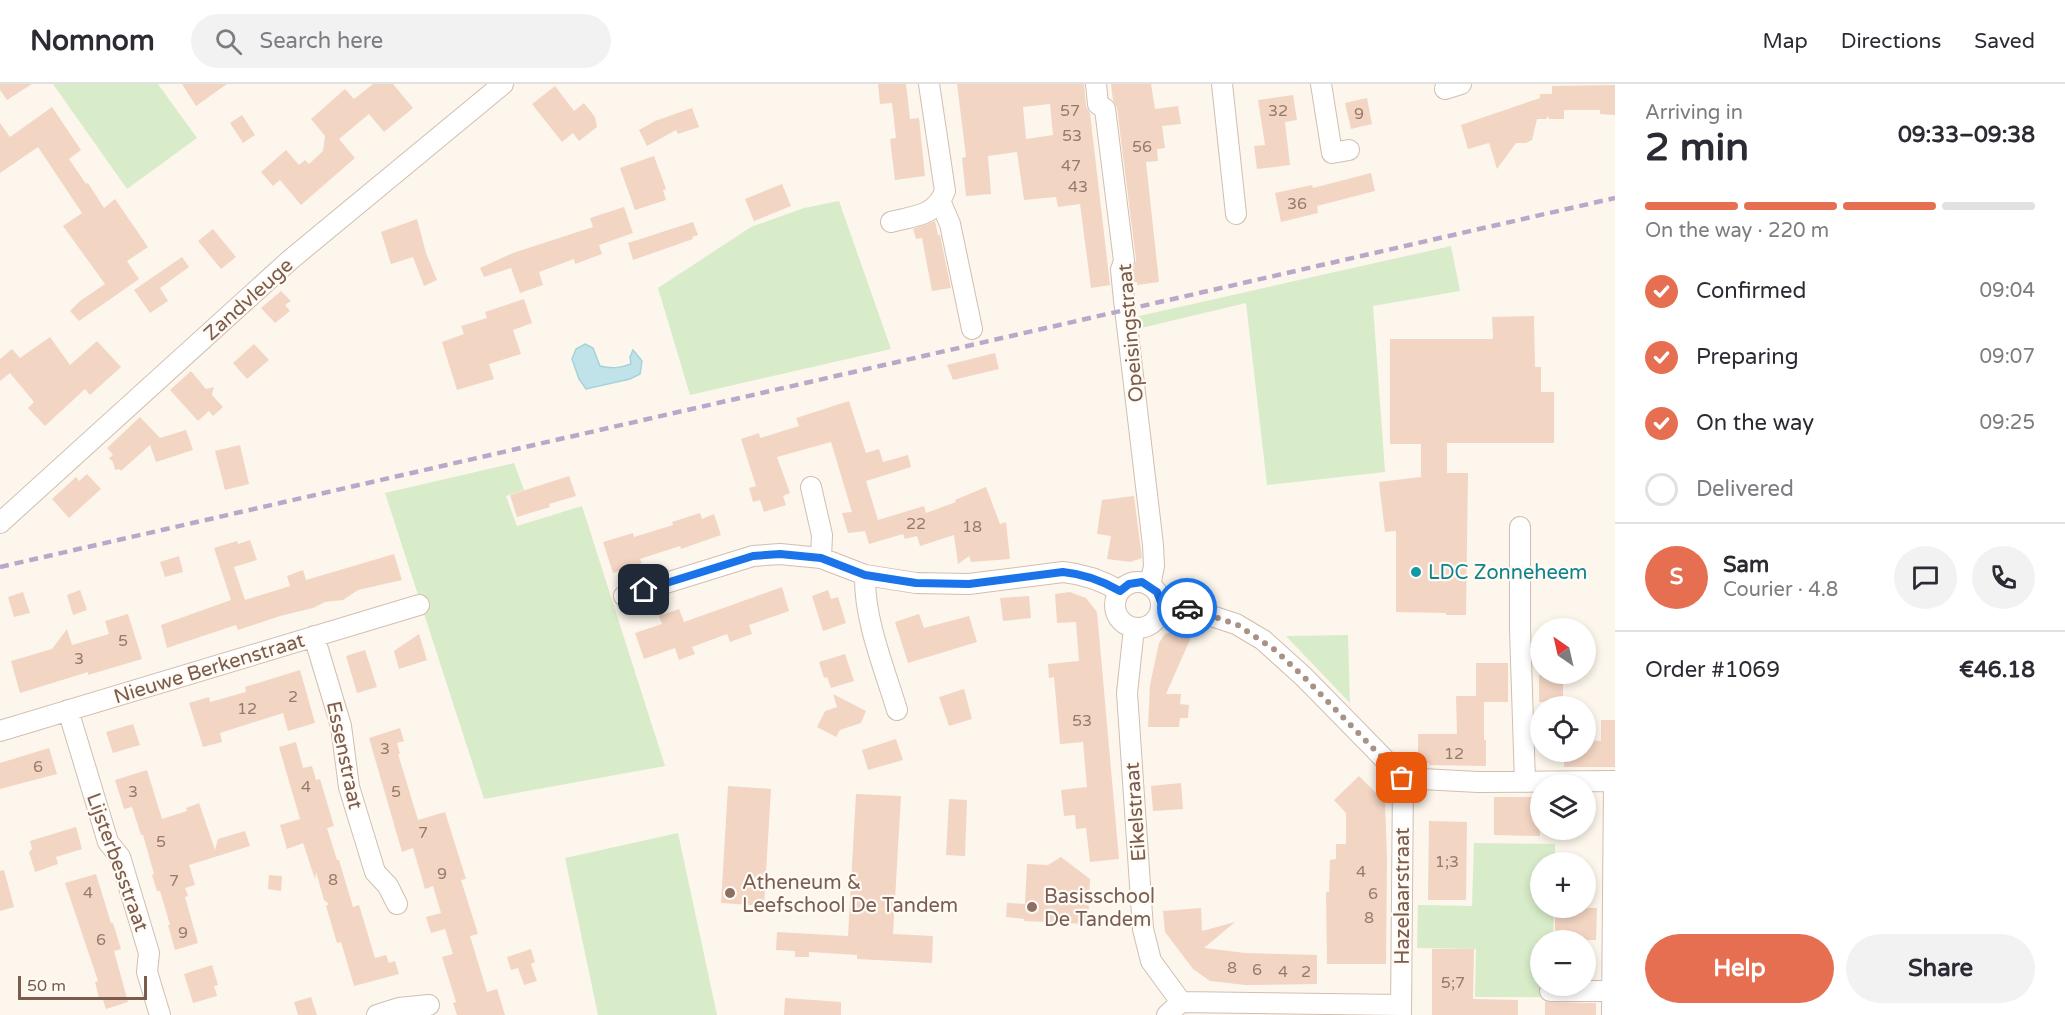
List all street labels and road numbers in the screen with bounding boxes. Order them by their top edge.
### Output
street label: Zandvleuge [199,253,298,346]
street label: Opeisingstraat [1113,262,1149,403]
street label: Nieuwe Berkenstraat [111,628,308,709]
street label: Essenstraat [321,699,367,812]
street label: Eikelstraat [1121,761,1151,862]
street label: Lijsterbesstraat [81,790,153,935]
street label: Hazelaarstraat [1391,827,1415,965]

